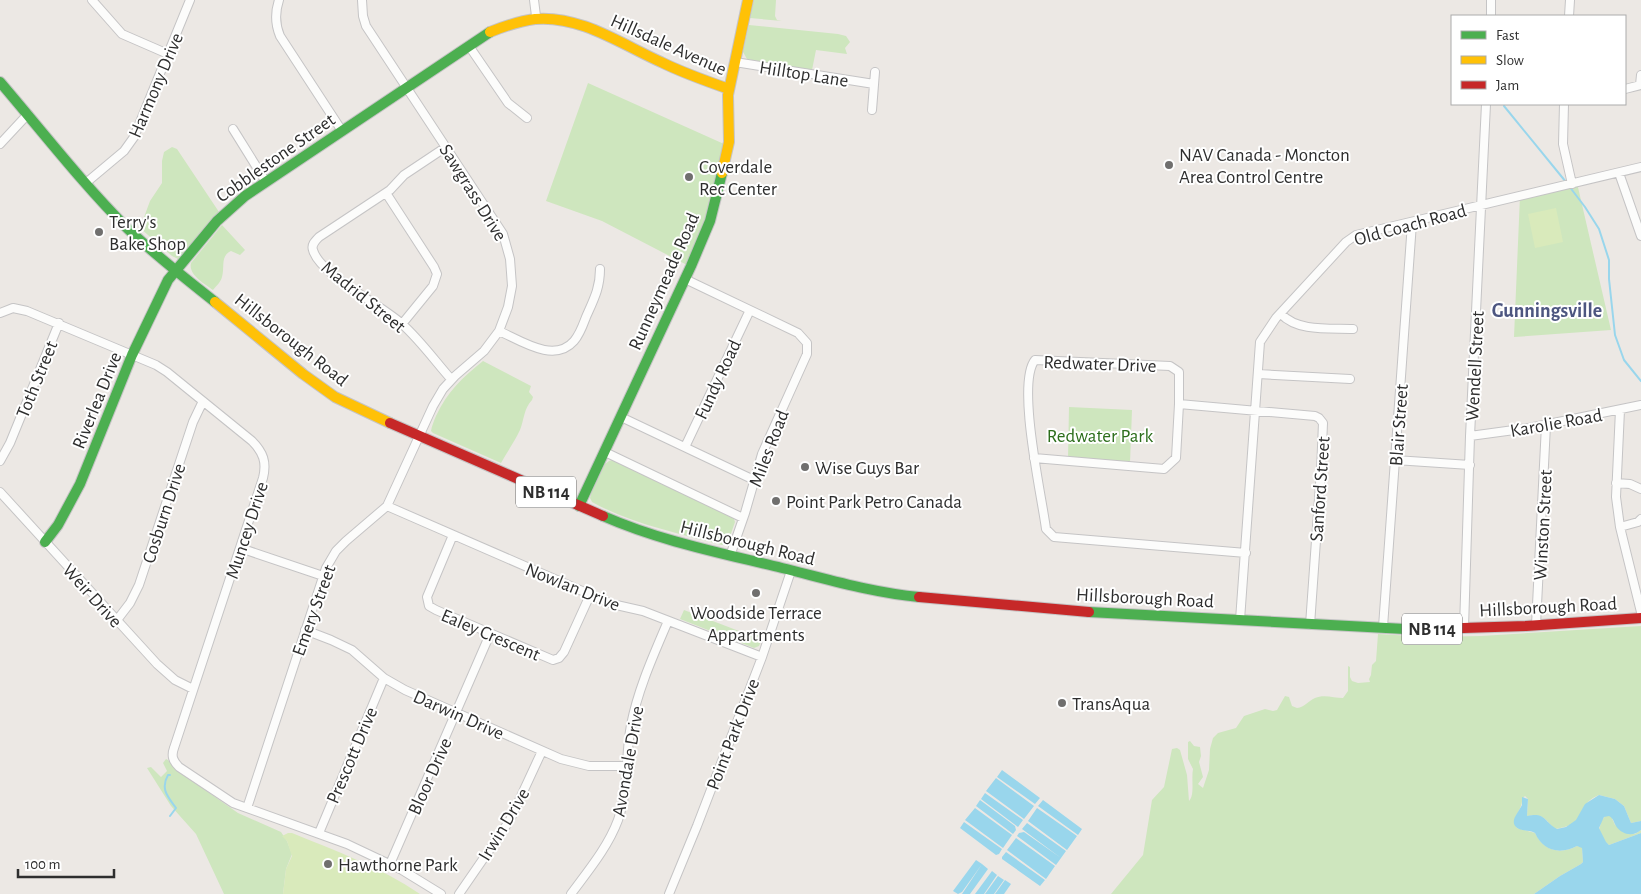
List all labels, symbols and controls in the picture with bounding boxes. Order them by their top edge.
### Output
street label: Hillsdale Avenue [608,11,729,79]
legend [1451,15,1626,105]
text: Fast [1496,28,1520,43]
street label: Harmony Drive [126,30,187,141]
text: Slow [1496,53,1524,68]
street label: Hilltop Lane [758,58,850,91]
text: Jam [1496,78,1519,93]
street label: Cobblestone Street [213,110,339,206]
street label: Sawgrass Drive [435,141,510,245]
place label: NAV Canada - Moncton Area Control Centre [1179,146,1350,187]
place label: Coverdale Rec Center [699,158,777,199]
marker: NAV Canada - Moncton Area Control Centre [1163,159,1175,171]
marker: Coverdale Rec Center [683,171,695,183]
street label: Old Coach Road [1352,201,1469,250]
street label: Runneymeade Road [626,210,703,353]
place label: Terry's Bake Shop [109,213,186,254]
marker: Terry's Bake Shop [93,226,105,238]
street label: Madrid Street [318,258,409,337]
street label: Hillsborough Road [231,290,351,390]
district label: Gunningsville [1492,301,1602,321]
street label: Wendell Street [1463,310,1488,422]
street label: Fundy Road [692,337,745,422]
street label: Toth Street [13,338,61,421]
street label: Riverlea Drive [69,349,125,452]
street label: Redwater Drive [1043,353,1157,376]
street label: Blair Street [1387,383,1412,467]
street label: Karolie Road [1509,406,1604,441]
street label: Miles Road [746,407,793,490]
park label: Redwater Park [1047,427,1154,446]
street label: Sanford Street [1307,436,1334,542]
place label: Wise Guys Bar [815,459,919,478]
street label: Cosburn Drive [139,461,189,566]
marker: Wise Guys Bar [799,461,811,473]
street label: Winston Street [1531,469,1556,581]
road number: NB 114 [516,477,576,508]
street label: Muncey Drive [223,480,272,581]
place label: Point Park Petro Canada [786,493,962,512]
marker: Point Park Petro Canada [770,495,782,507]
street label: Hillsborough Road [678,518,817,569]
street label: Nowlan Drive [522,560,622,615]
street label: Weir Drive [59,561,125,631]
street label: Emery Street [289,562,340,659]
street label: Hillsborough Road [1075,585,1215,612]
marker: Woodside Terrace Appartments [750,587,762,599]
street label: Hillsborough Road [1479,594,1618,621]
place label: Woodside Terrace Appartments [690,604,822,645]
street label: Ealey Crescent [438,606,543,665]
road number: NB 114 [1402,614,1462,644]
street label: Point Park Drive [703,676,763,793]
street label: Darwin Drive [410,687,507,744]
place label: TransAqua [1072,695,1150,714]
marker: TransAqua [1056,697,1068,709]
street label: Prescott Drive [324,704,381,807]
street label: Avondale Drive [609,704,648,818]
street label: Bloor Drive [405,735,456,818]
street label: Irwin Drive [475,785,533,864]
scale bar [18,846,114,878]
place label: Hawthorne Park [338,856,458,875]
text: 100 m [25,857,60,872]
marker: Hawthorne Park [322,858,334,870]

